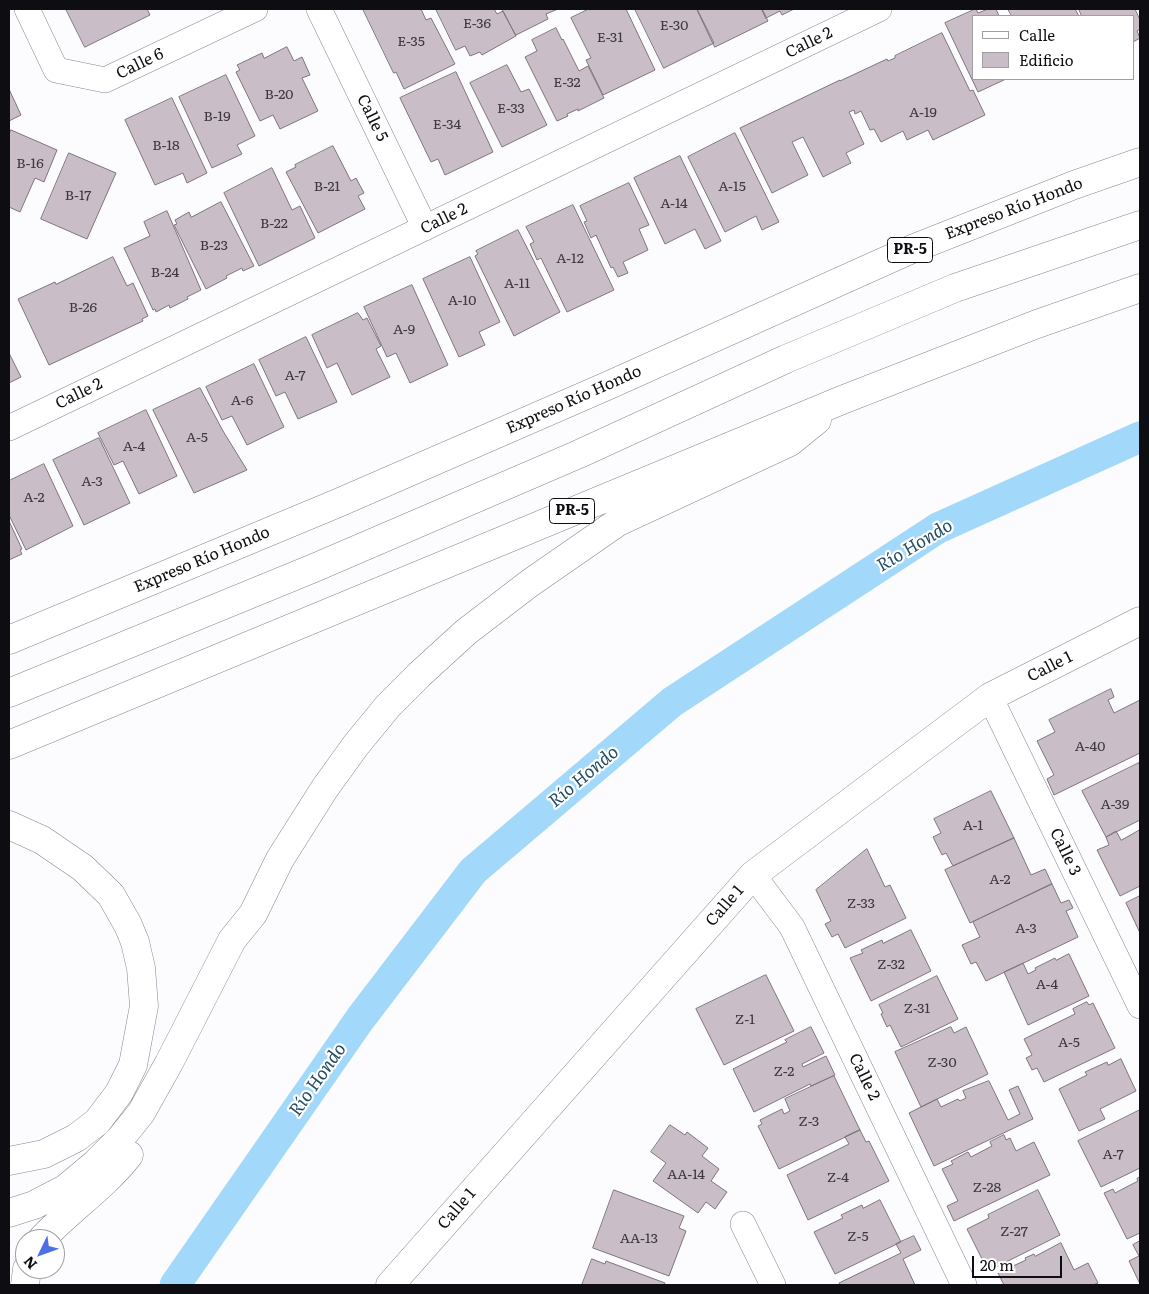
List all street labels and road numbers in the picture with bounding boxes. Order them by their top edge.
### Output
street label: Calle 2 [782,23,836,63]
street label: Calle 6 [113,44,167,84]
street label: Calle 5 [352,91,392,145]
street label: Expreso Río Hondo [943,174,1085,244]
street label: Calle 2 [417,199,471,239]
road number: PR-5 [888,238,932,262]
street label: Expreso Río Hondo [504,362,644,438]
street label: Calle 2 [52,374,106,414]
road number: PR-5 [550,498,594,524]
street label: Expreso Río Hondo [131,523,273,597]
street label: Calle 1 [1024,647,1076,687]
street label: Calle 3 [1045,825,1085,879]
street label: Calle 1 [702,882,748,930]
street label: Calle 2 [844,1050,884,1104]
street label: Calle 1 [434,1185,480,1233]

